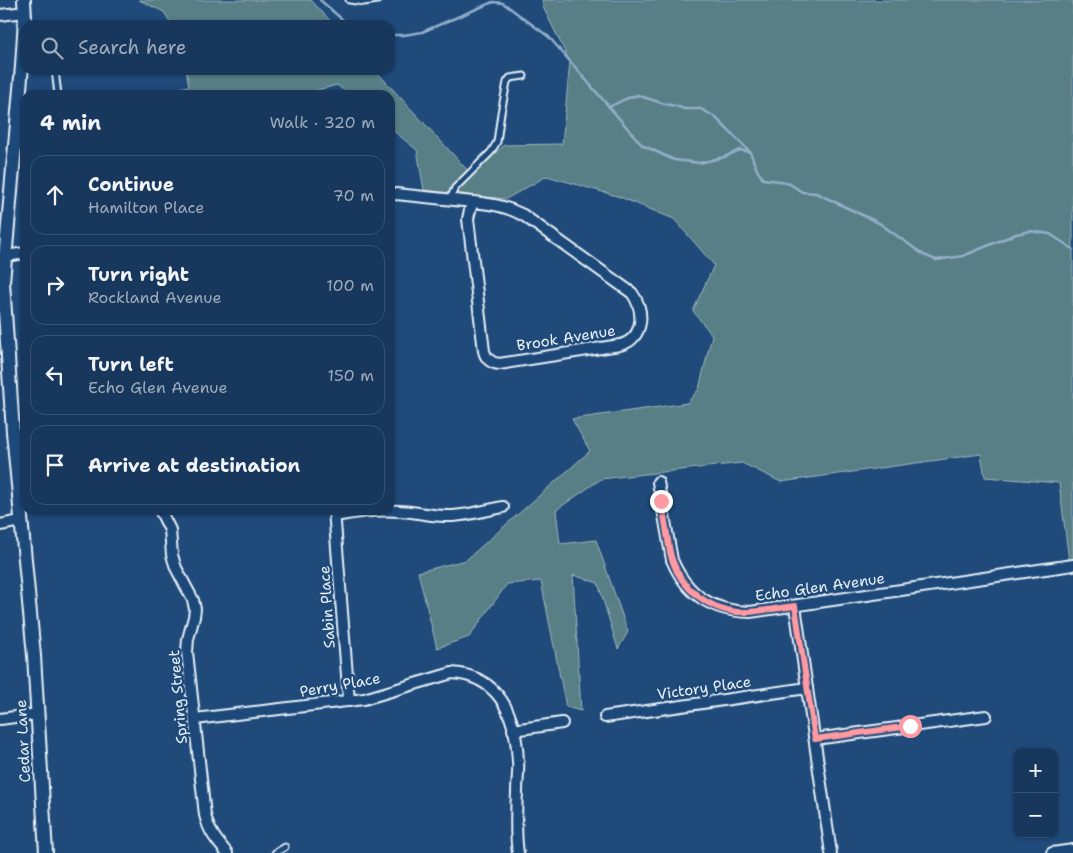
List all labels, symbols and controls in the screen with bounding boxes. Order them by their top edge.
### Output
search box [20,20,395,75]
icon: search [38,34,66,62]
text: Search here [78,35,187,60]
text: 4 min [40,109,101,137]
text: Walk · 320 m [270,112,375,133]
text: Continue [88,172,174,197]
icon: ahead [41,181,69,209]
text: 70 m [333,185,374,206]
text: Hamilton Place [88,197,204,218]
text: Turn right [88,262,189,287]
icon: right [41,271,69,299]
text: 100 m [326,275,374,296]
text: Rockland Avenue [88,287,221,308]
street label: Brook Avenue [515,320,617,356]
text: Turn left [88,352,174,377]
icon: left [41,361,69,389]
text: 150 m [327,365,374,386]
text: Echo Glen Avenue [88,377,228,398]
icon: arrive [41,451,69,479]
text: Arrive at destination [88,453,300,478]
route end [650,490,673,513]
street label: Sabin Place [314,565,340,649]
street label: Echo Glen Avenue [754,568,886,606]
street label: Spring Street [164,649,192,745]
street label: Perry Place [298,668,382,702]
street label: Victory Place [656,671,752,705]
street label: Cedar Lane [11,699,35,783]
route start [899,715,922,738]
map controls [1013,748,1058,838]
button: + [1013,748,1058,793]
button: − [1013,793,1058,838]

